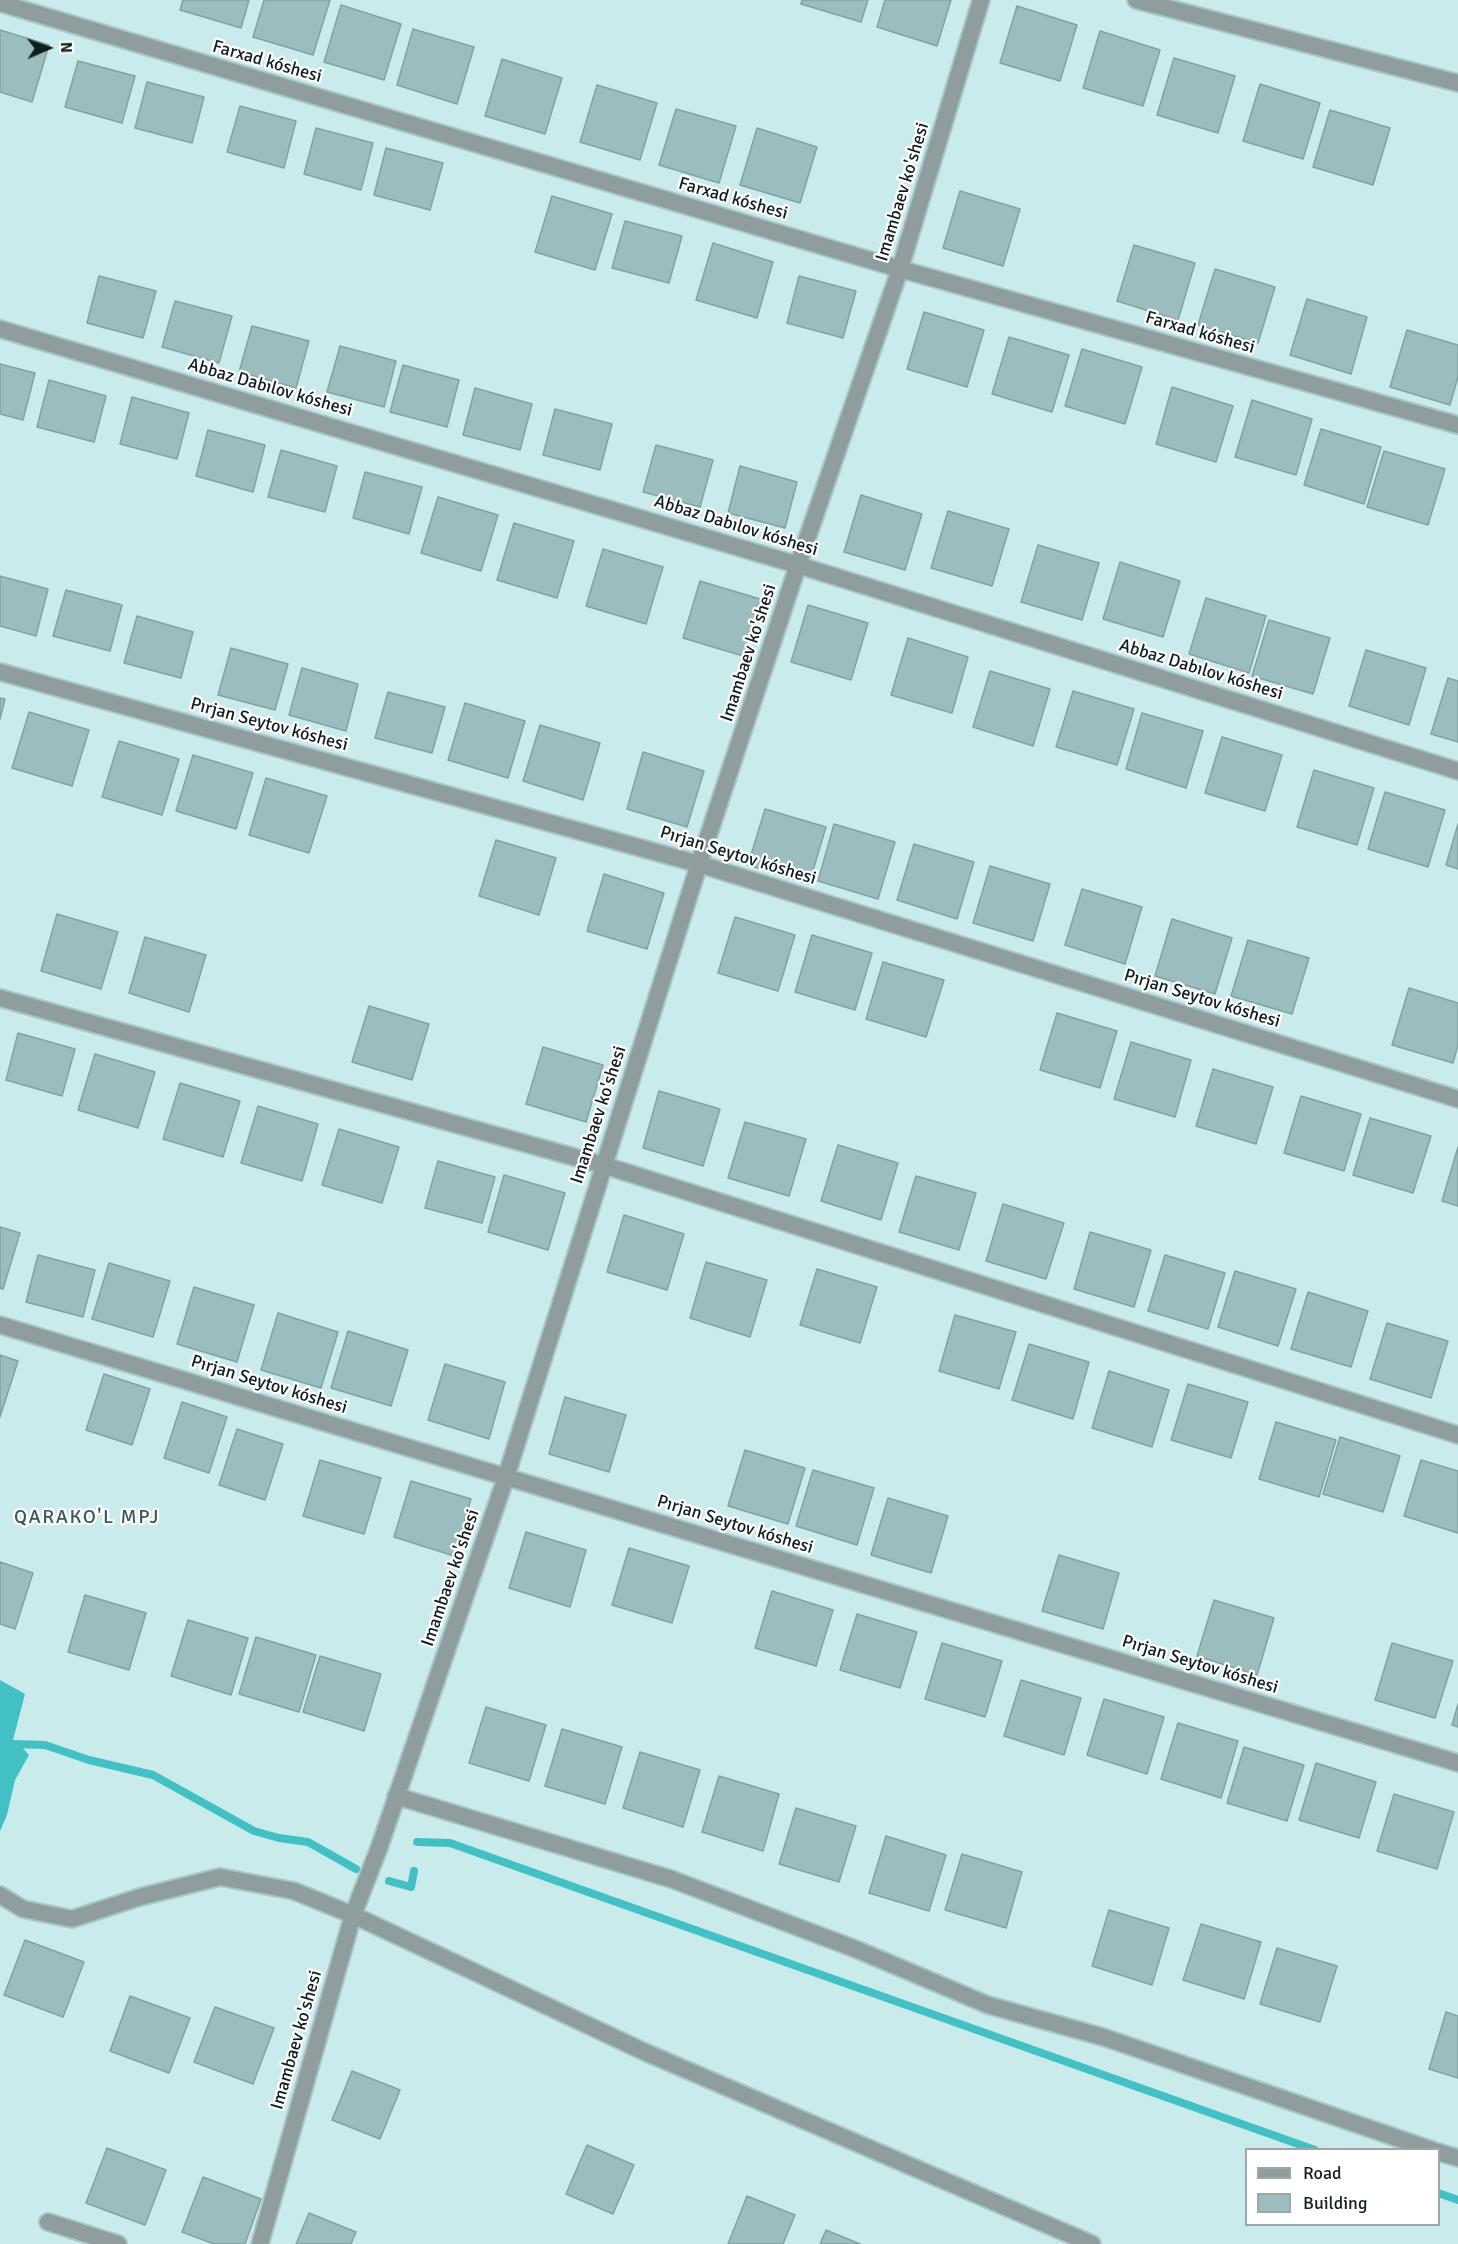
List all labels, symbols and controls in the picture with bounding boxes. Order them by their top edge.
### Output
north arrow [18,18,78,78]
street label: Farxad kóshesi [210,36,324,88]
text: N [56,41,76,53]
street label: Imambaev ko'shesi [872,120,934,264]
street label: Farxad kóshesi [676,173,790,225]
street label: Farxad kóshesi [1143,307,1257,359]
street label: Abbaz Dabılov kóshesi [185,354,355,422]
street label: Abbaz Dabılov kóshesi [652,491,820,561]
street label: Imambaev ko'shesi [717,581,781,725]
street label: Abbaz Dabılov kóshesi [1117,635,1285,705]
street label: Pırjan Seytov kóshesi [188,694,350,756]
street label: Pırjan Seytov kóshesi [657,822,819,890]
street label: Pırjan Seytov kóshesi [1121,965,1283,1033]
street label: Imambaev ko'shesi [567,1043,631,1187]
street label: Pırjan Seytov kóshesi [188,1351,350,1419]
street label: Pırjan Seytov kóshesi [654,1491,816,1559]
district label: QARAKO'L MPJ [14,1506,160,1530]
street label: Imambaev ko'shesi [417,1506,485,1650]
street label: Pırjan Seytov kóshesi [1119,1631,1281,1699]
street label: Imambaev ko'shesi [267,1968,327,2112]
legend [1245,2148,1440,2226]
text: Road [1303,2162,1342,2184]
text: Building [1303,2192,1367,2214]

